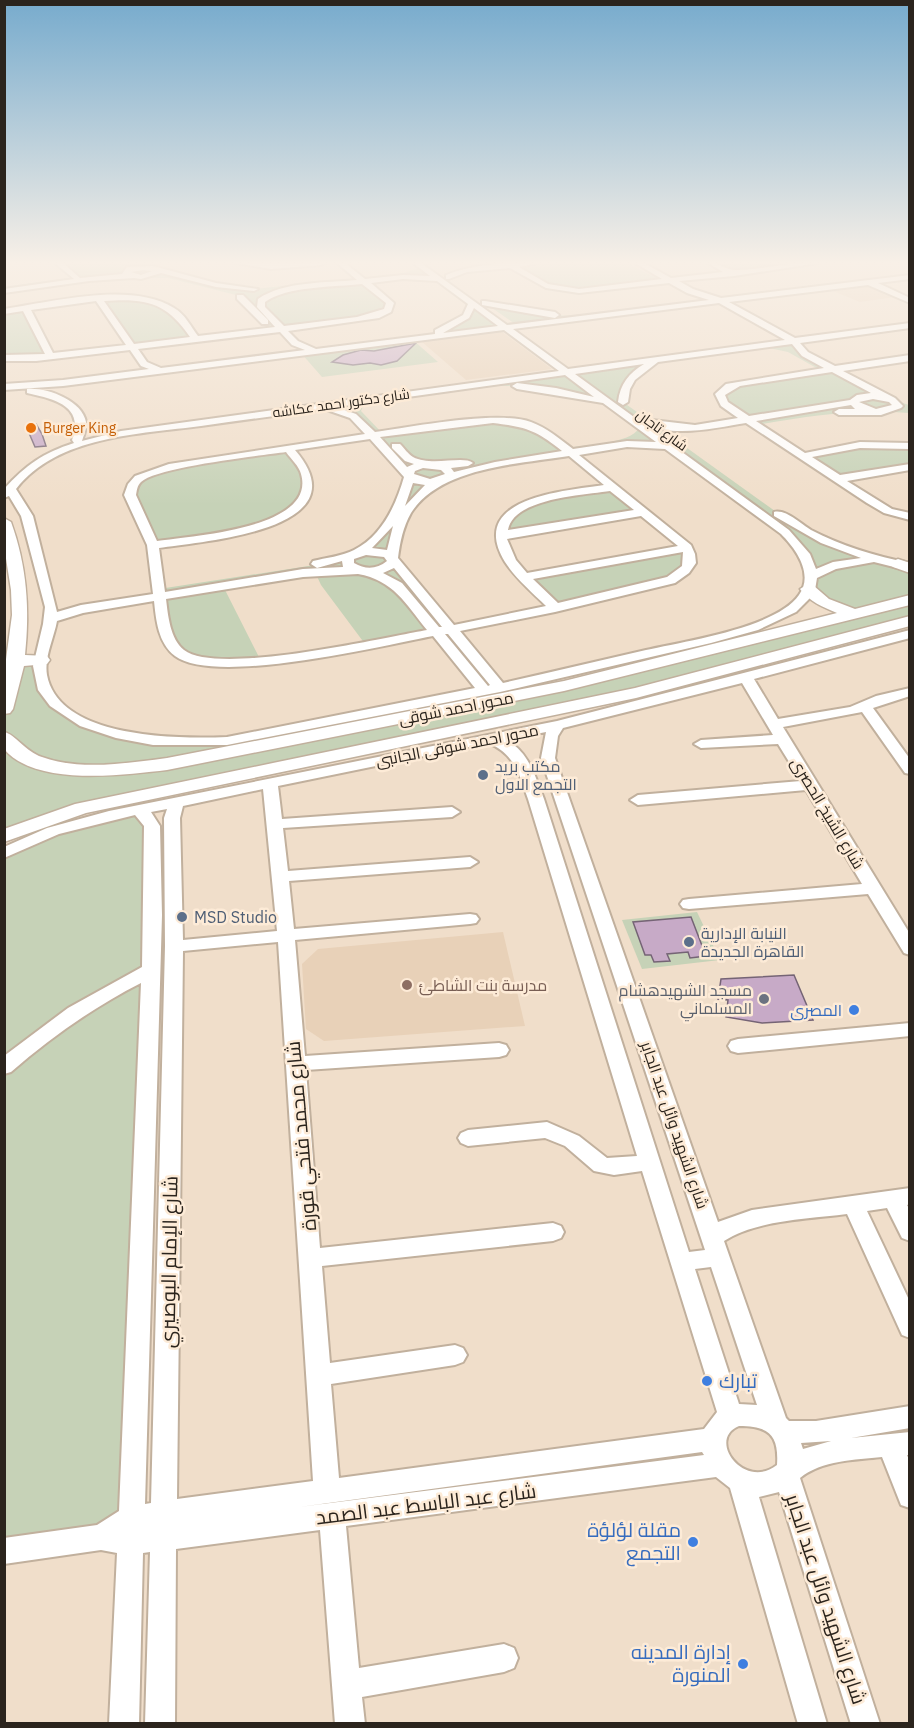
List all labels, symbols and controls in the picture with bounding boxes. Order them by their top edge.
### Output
street label: شارع دكتور احمد عكاشه [271,384,411,422]
street label: شارع تاجان [633,405,691,455]
place label: Burger King [43,419,117,437]
marker: Burger King [24,421,38,435]
street label: محور احمد شوقى [397,687,515,730]
street label: محور احمد شوقى الجانبى [374,719,540,772]
street label: شارع الشيخ الحصرى [785,754,869,873]
place label: مكتب بريد التجمع الاول [495,756,577,796]
marker: مكتب بريد التجمع الاول [476,768,490,782]
place label: MSD Studio [194,907,277,927]
marker: MSD Studio [175,910,189,924]
place label: النيابة الإدارية القاهرة الجديدة [701,923,804,961]
marker: النيابة الإدارية القاهرة الجديدة [682,935,696,949]
place label: مدرسة بنت الشاطئ [419,975,547,996]
marker: مدرسة بنت الشاطئ [400,978,414,992]
place label: مسجد الشهيدهشام المسلماني [618,980,752,1022]
marker: مسجد الشهيدهشام المسلماني [757,992,771,1006]
place label: المصرى [790,1000,842,1021]
marker: المصرى [847,1003,861,1017]
street label: شارع الشهيد وائل عبد الجابر [635,1038,713,1212]
street label: شارع محمد فتحي قورة [279,1040,325,1232]
street label: شارع الإمام البوصيري [153,1176,187,1348]
place label: تبارك [719,1367,758,1394]
marker: تبارك [700,1374,714,1388]
street label: شارع عبد الباسط عبد الصمد [314,1477,538,1531]
street label: شارع الشهيد وائل عبد الجابر [778,1489,873,1708]
place label: مقلة لؤلؤة التجمع [587,1516,681,1567]
marker: مقلة لؤلؤة التجمع [686,1535,700,1549]
place label: إدارة المدينه المنورة [631,1638,731,1688]
marker: إدارة المدينه المنورة [736,1657,750,1671]

